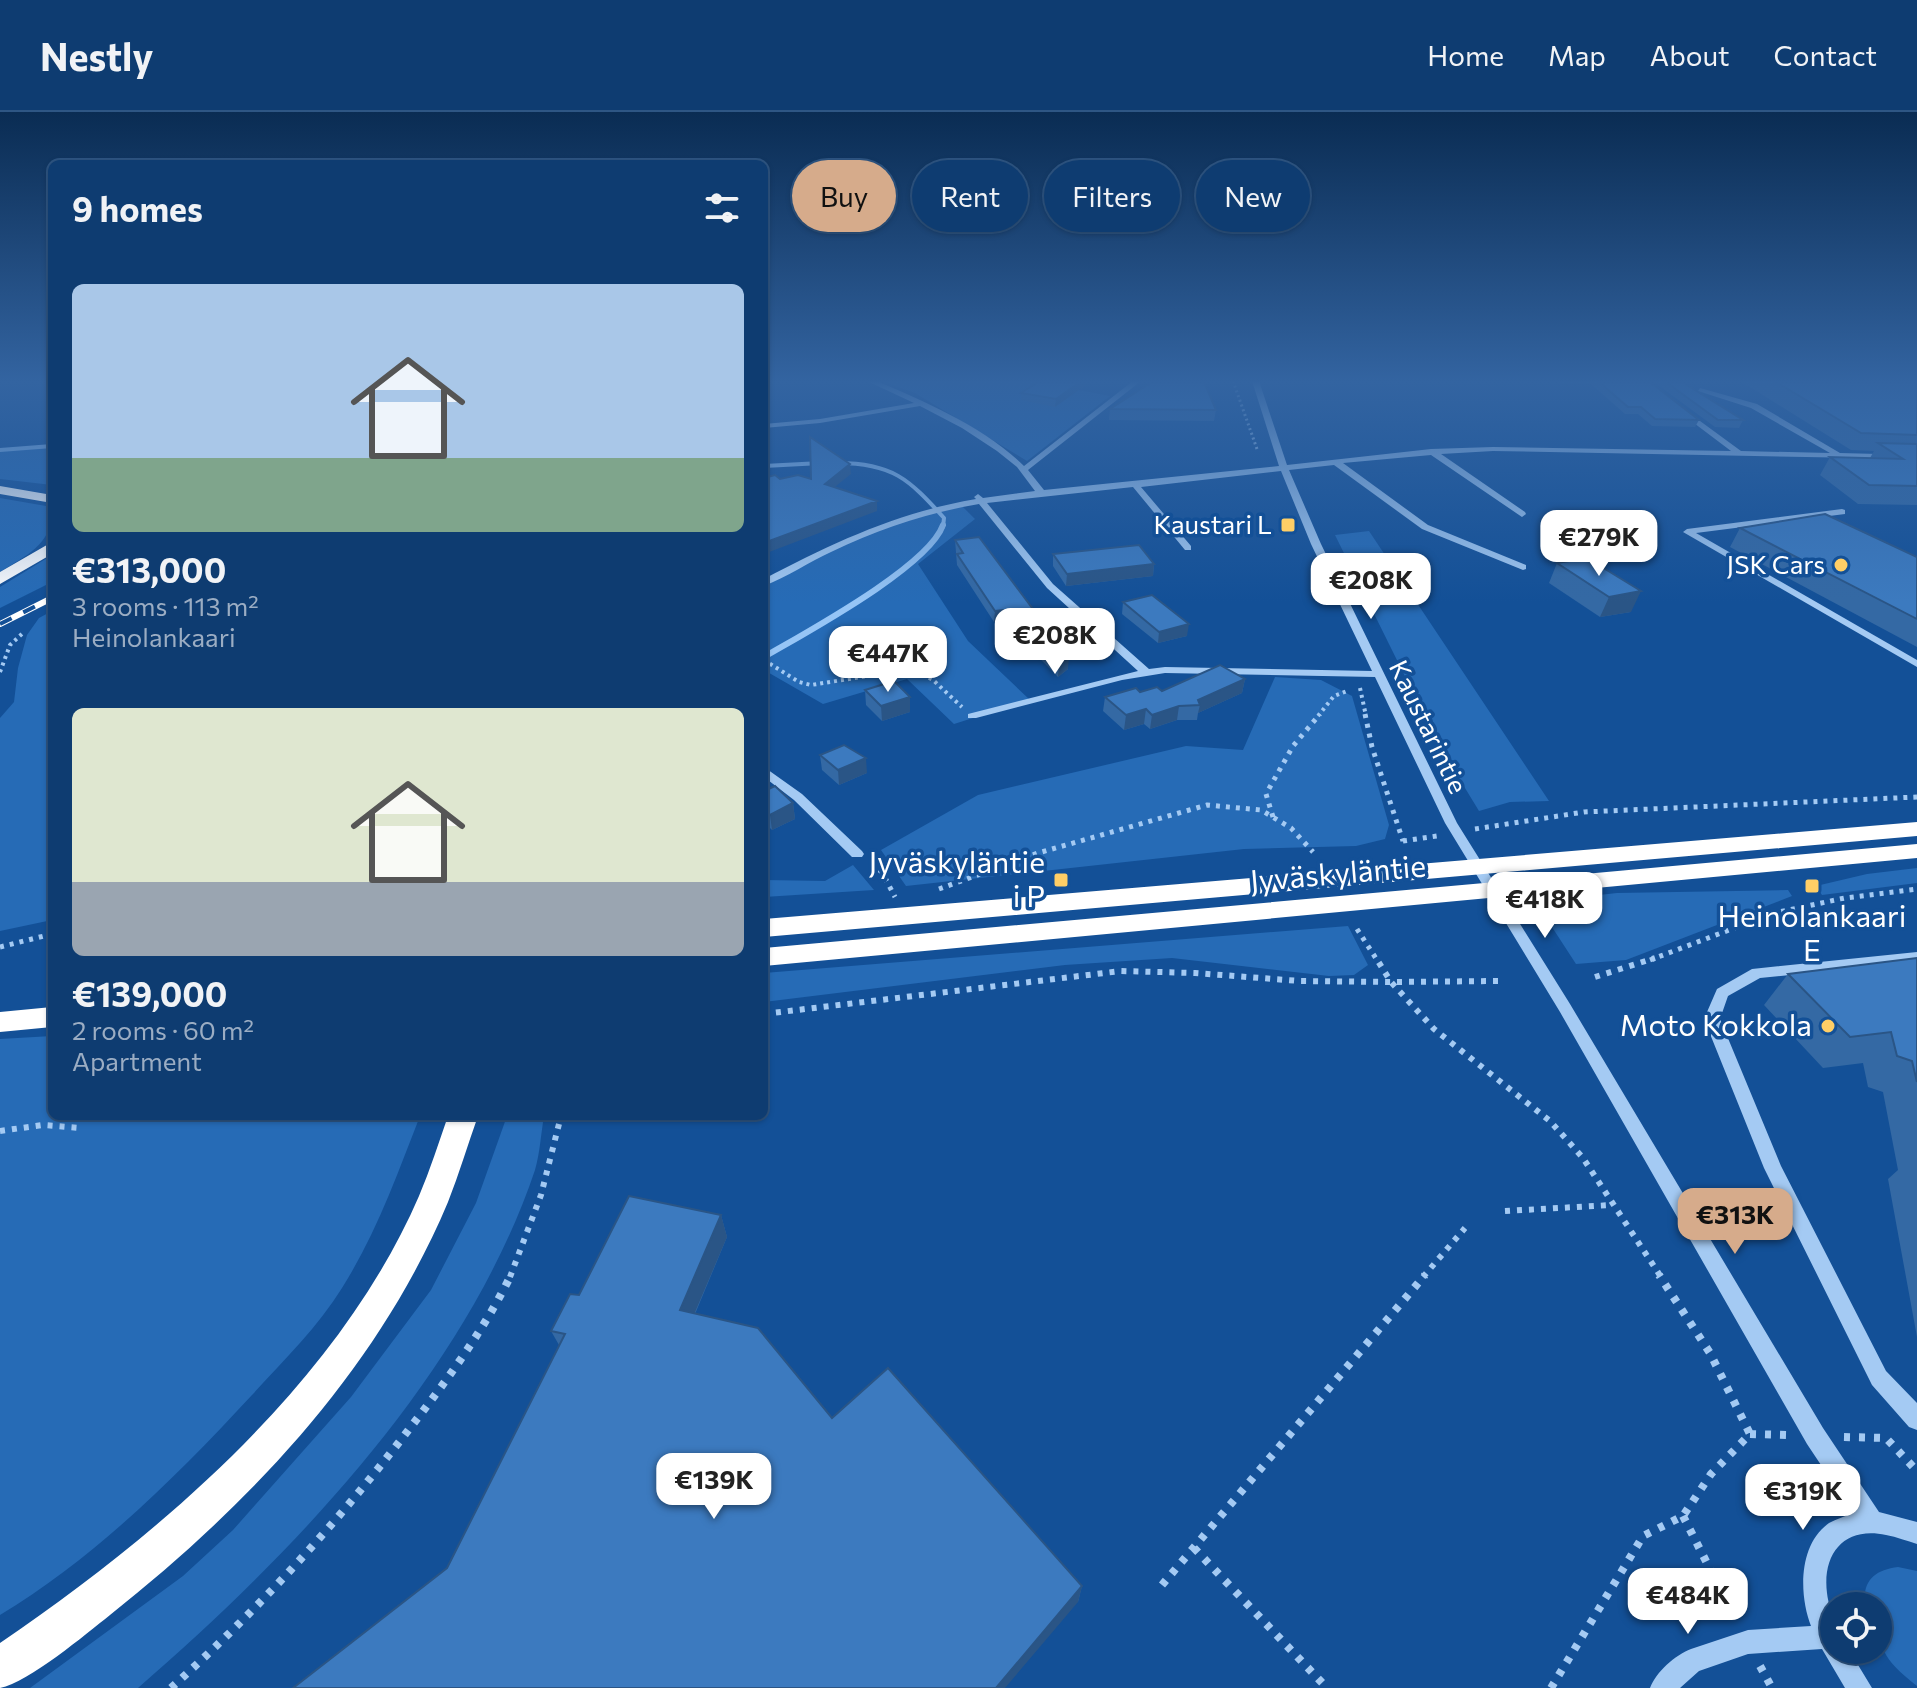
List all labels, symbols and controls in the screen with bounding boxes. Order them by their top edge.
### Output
text: Nestly [40,32,153,79]
text: Home [1427,38,1504,72]
text: Map [1548,38,1606,72]
text: About [1650,38,1730,72]
text: Contact [1774,38,1877,72]
chip: Buy [792,160,896,232]
chip: Rent [912,160,1028,232]
chip: Filters [1044,160,1180,232]
chip: New [1196,160,1310,232]
icon: filters [700,186,744,230]
text: 9 homes [72,187,203,229]
icon: home [336,336,480,480]
place label: Kaustari L [1153,508,1272,539]
pin: €279K [1543,510,1655,578]
marker: Kaustari L [1279,516,1297,534]
text: €279K [1558,520,1640,551]
text: €313,000 [72,548,226,590]
place label: JSK Cars [1727,548,1825,579]
pin: €208K [1315,553,1427,621]
marker: JSK Cars [1832,556,1850,574]
text: €208K [1329,563,1413,594]
text: 3 rooms · 113 m² [72,590,259,621]
pin: €208K [999,608,1111,676]
text: €208K [1013,618,1097,649]
text: Heinolankaari [72,621,236,652]
pin: €447K [832,626,944,694]
text: €447K [847,636,929,667]
street label: Kaustarintie [1384,655,1475,798]
icon: home [336,760,480,904]
place label: Jyväskyläntie i P [868,842,1045,913]
street label: Jyväskyläntie [1248,845,1427,898]
marker: Jyväskyläntie i P [1052,871,1070,889]
pin: €418K [1489,872,1601,940]
marker: Heinolankaari E [1803,877,1821,895]
text: €418K [1505,882,1585,913]
place label: Heinolankaari E [1718,896,1906,967]
text: €139,000 [72,972,227,1014]
place label: Moto Kokkola [1620,1005,1812,1042]
text: 2 rooms · 60 m² [72,1014,254,1045]
marker: Moto Kokkola [1819,1017,1837,1035]
text: Apartment [72,1045,202,1076]
pin: €313K [1679,1188,1791,1256]
text: €313K [1696,1198,1774,1229]
pin: €139K [658,1453,770,1521]
text: €139K [674,1463,754,1494]
pin: €319K [1747,1464,1859,1532]
text: €319K [1763,1474,1843,1505]
pin: €484K [1632,1568,1744,1636]
text: €484K [1646,1578,1730,1609]
map controls [1820,1592,1892,1664]
button: locate [1820,1592,1892,1664]

